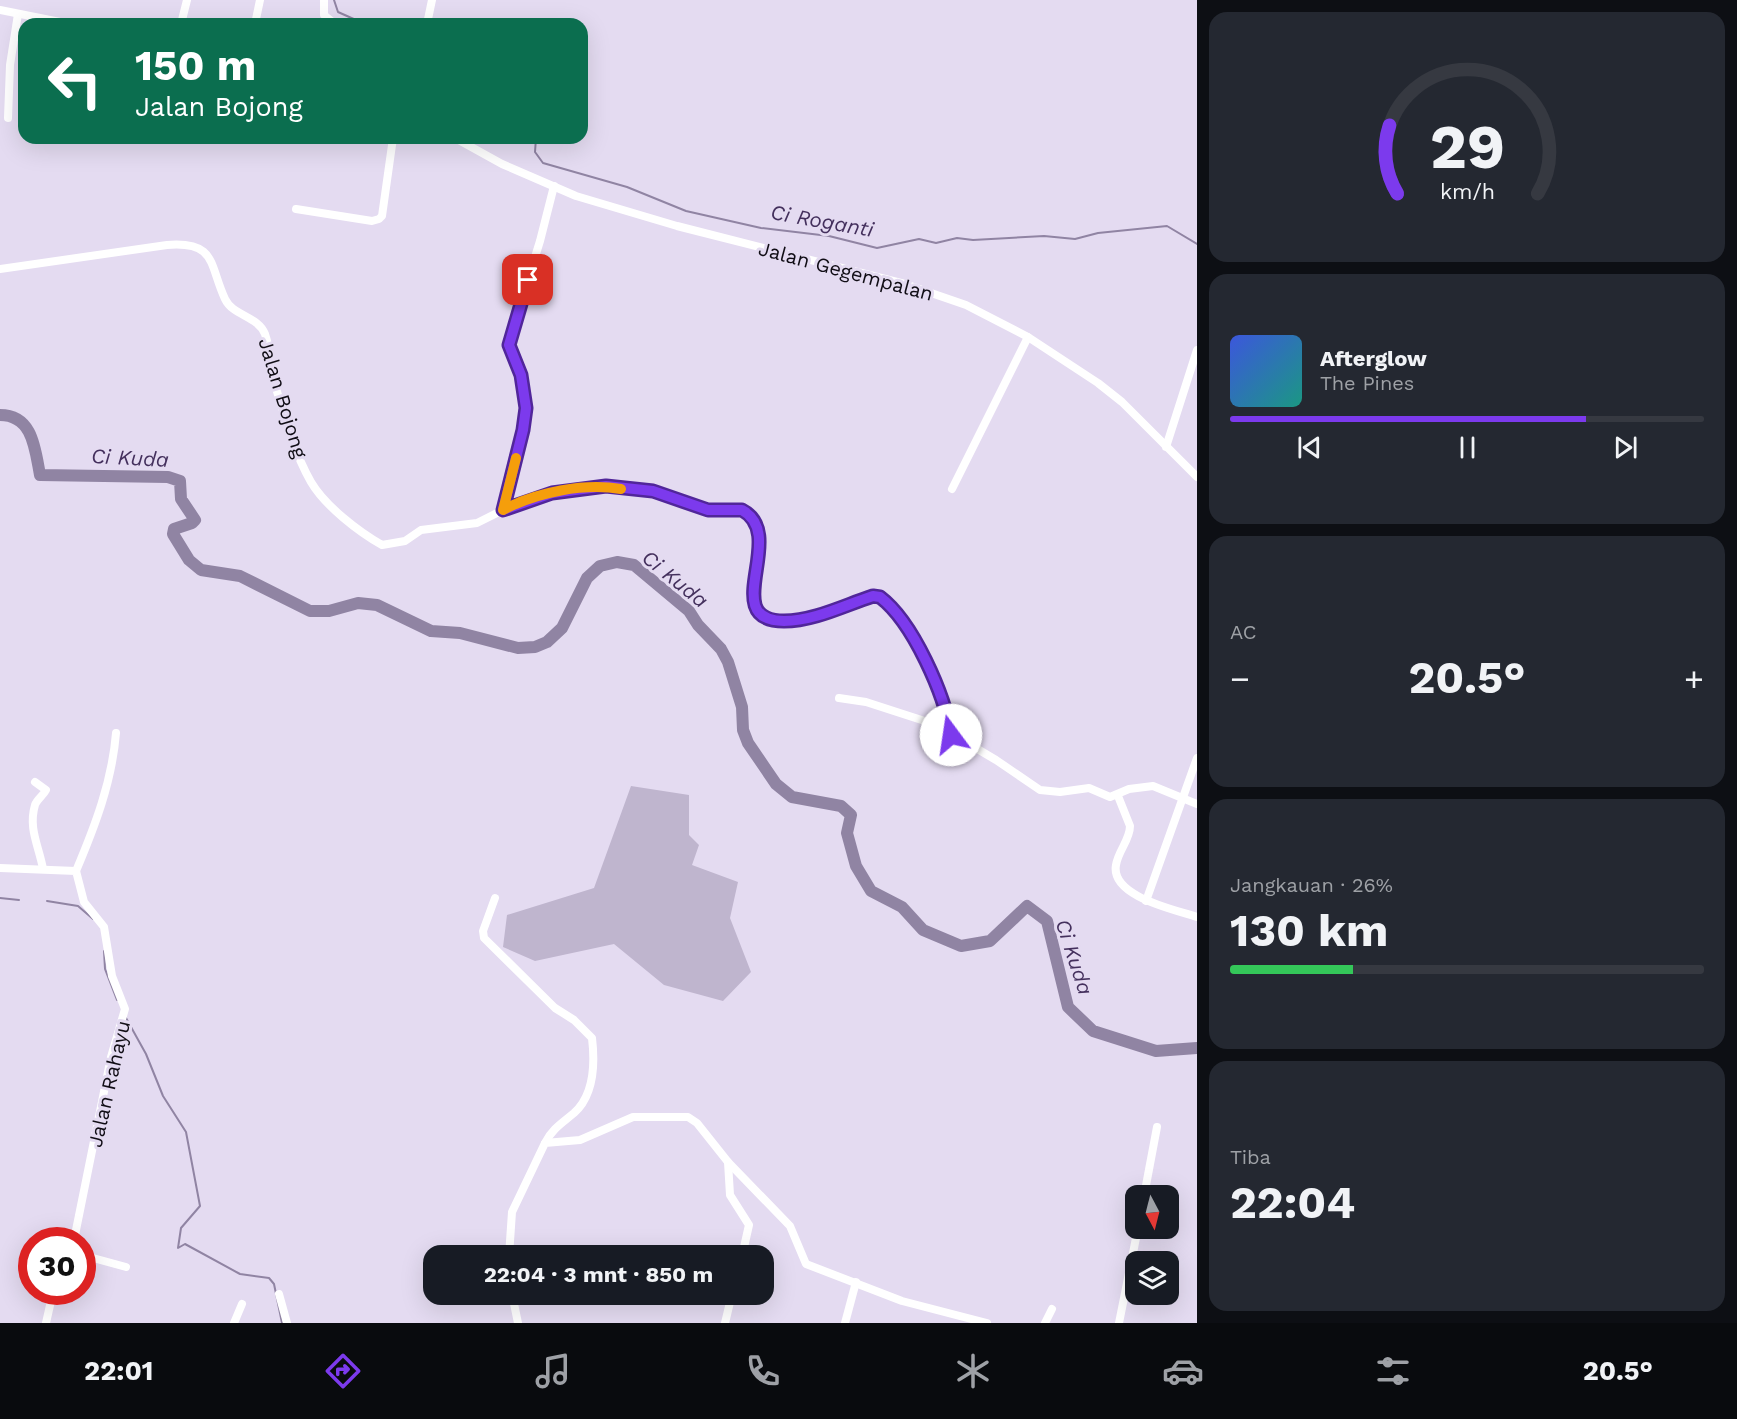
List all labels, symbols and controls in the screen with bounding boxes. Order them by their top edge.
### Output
text: 150 m [135,41,256,90]
icon: left [36,42,114,120]
text: Jalan Bojong [135,91,303,123]
text: 29 [1429,110,1505,183]
text: km/h [1439,179,1495,204]
water label: Ci Roganti [769,199,876,242]
street label: Jalan Gegempalan [756,236,936,306]
pin [502,254,553,305]
icon: arrive [511,263,544,296]
street label: Jalan Bojong [253,335,313,461]
text: Afterglow [1320,346,1427,371]
text: The Pines [1320,371,1414,395]
icon: previous [1293,431,1326,464]
icon: pause [1451,431,1484,464]
icon: next [1609,431,1642,464]
water label: Ci Kuda [90,443,170,472]
water label: Ci Kuda [637,544,713,613]
text: AC [1230,620,1256,644]
text: 20.5° [1409,651,1525,704]
text: − [1230,659,1250,698]
text: + [1684,659,1704,698]
position arrow [919,703,983,767]
text: Jangkauan · 26% [1230,873,1393,897]
text: 130 km [1230,904,1388,957]
water label: Ci Kuda [1051,916,1098,998]
street label: Jalan Rahayu [83,1018,135,1150]
text: Tiba [1230,1145,1271,1169]
text: 22:04 [1230,1176,1355,1229]
north arrow [1125,1185,1179,1239]
map controls [1125,1185,1179,1305]
speed limit sign: 30 [18,1227,96,1305]
button: layers [1125,1251,1179,1305]
text: 22:04 · 3 mnt · 850 m [484,1262,713,1287]
icon: directions [322,1350,364,1392]
icon: music [532,1350,574,1392]
icon: phone [742,1350,784,1392]
icon: climate [952,1350,994,1392]
icon: car [1162,1350,1204,1392]
icon: filters [1372,1350,1414,1392]
text: 22:01 [84,1355,153,1387]
text: 20.5° [1583,1355,1653,1387]

